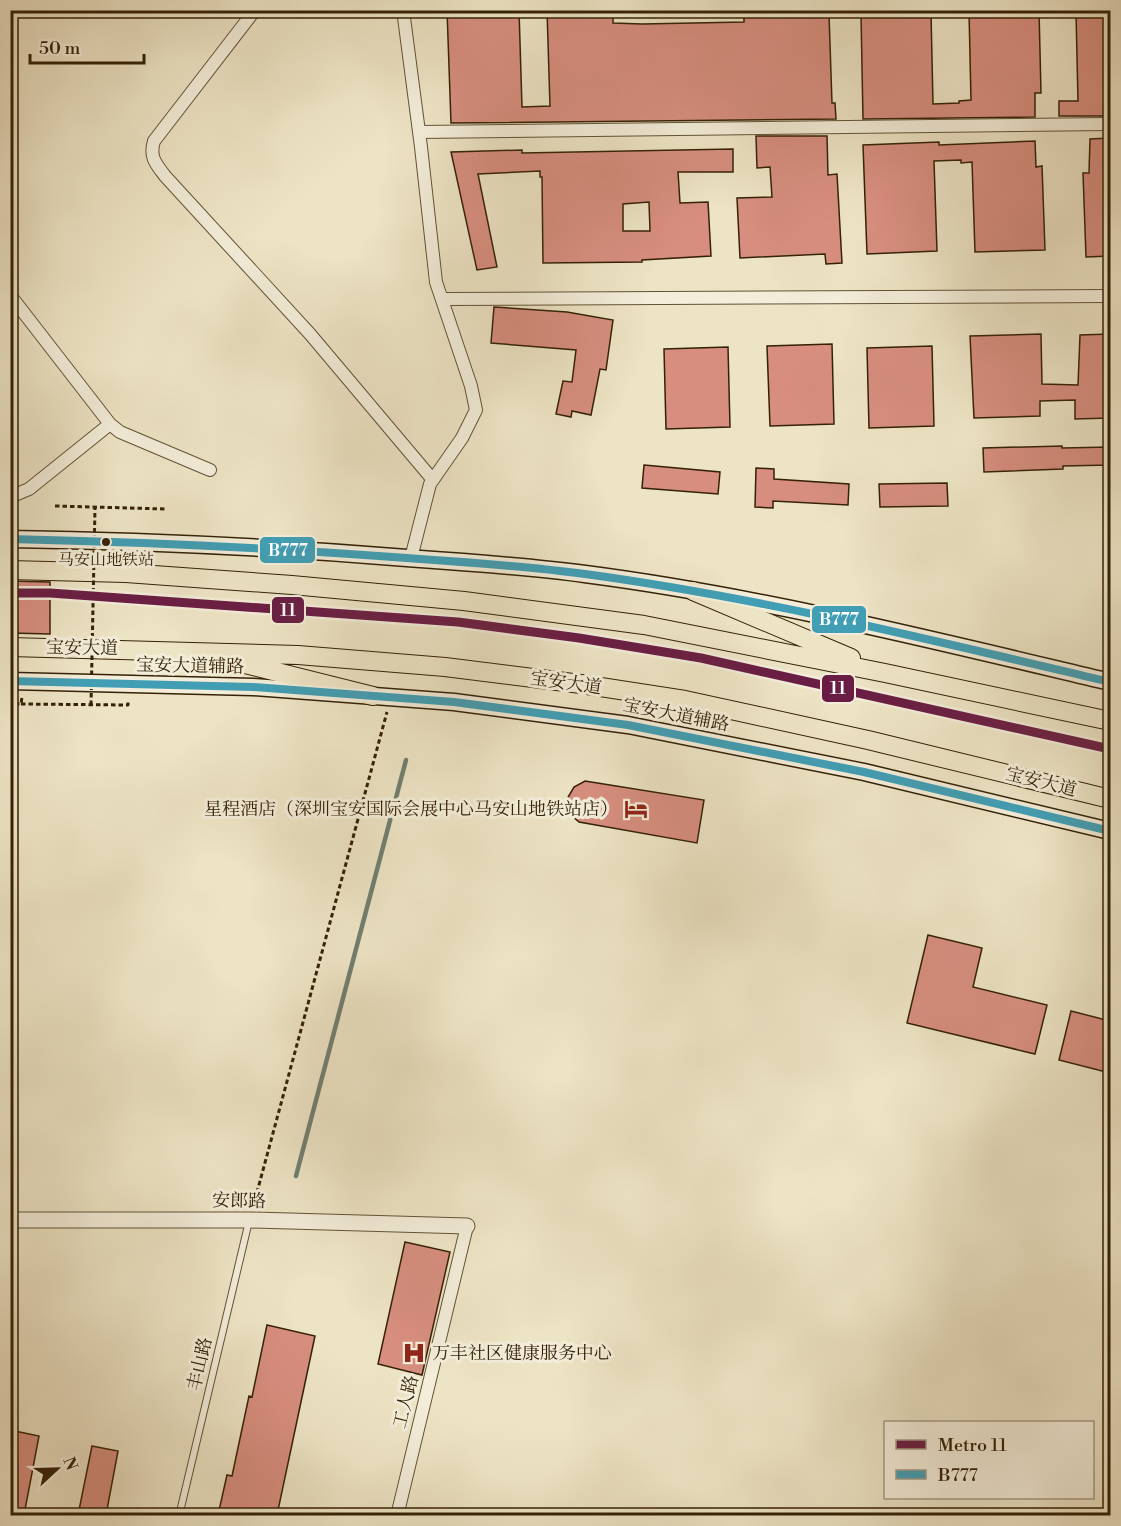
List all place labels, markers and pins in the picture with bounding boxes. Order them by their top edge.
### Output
marker: 马安山地铁站 [100,536,112,548]
place label: 马安山地铁站 [58,550,154,570]
hotel icon: 星程酒店（深圳宝安国际会展中心马安山地铁站店） [623,796,649,822]
place label: 星程酒店（深圳宝安国际会展中心马安山地铁站店） [204,798,618,821]
hospital icon: 万丰社区健康服务中心 [401,1340,427,1366]
place label: 万丰社区健康服务中心 [432,1342,612,1365]

